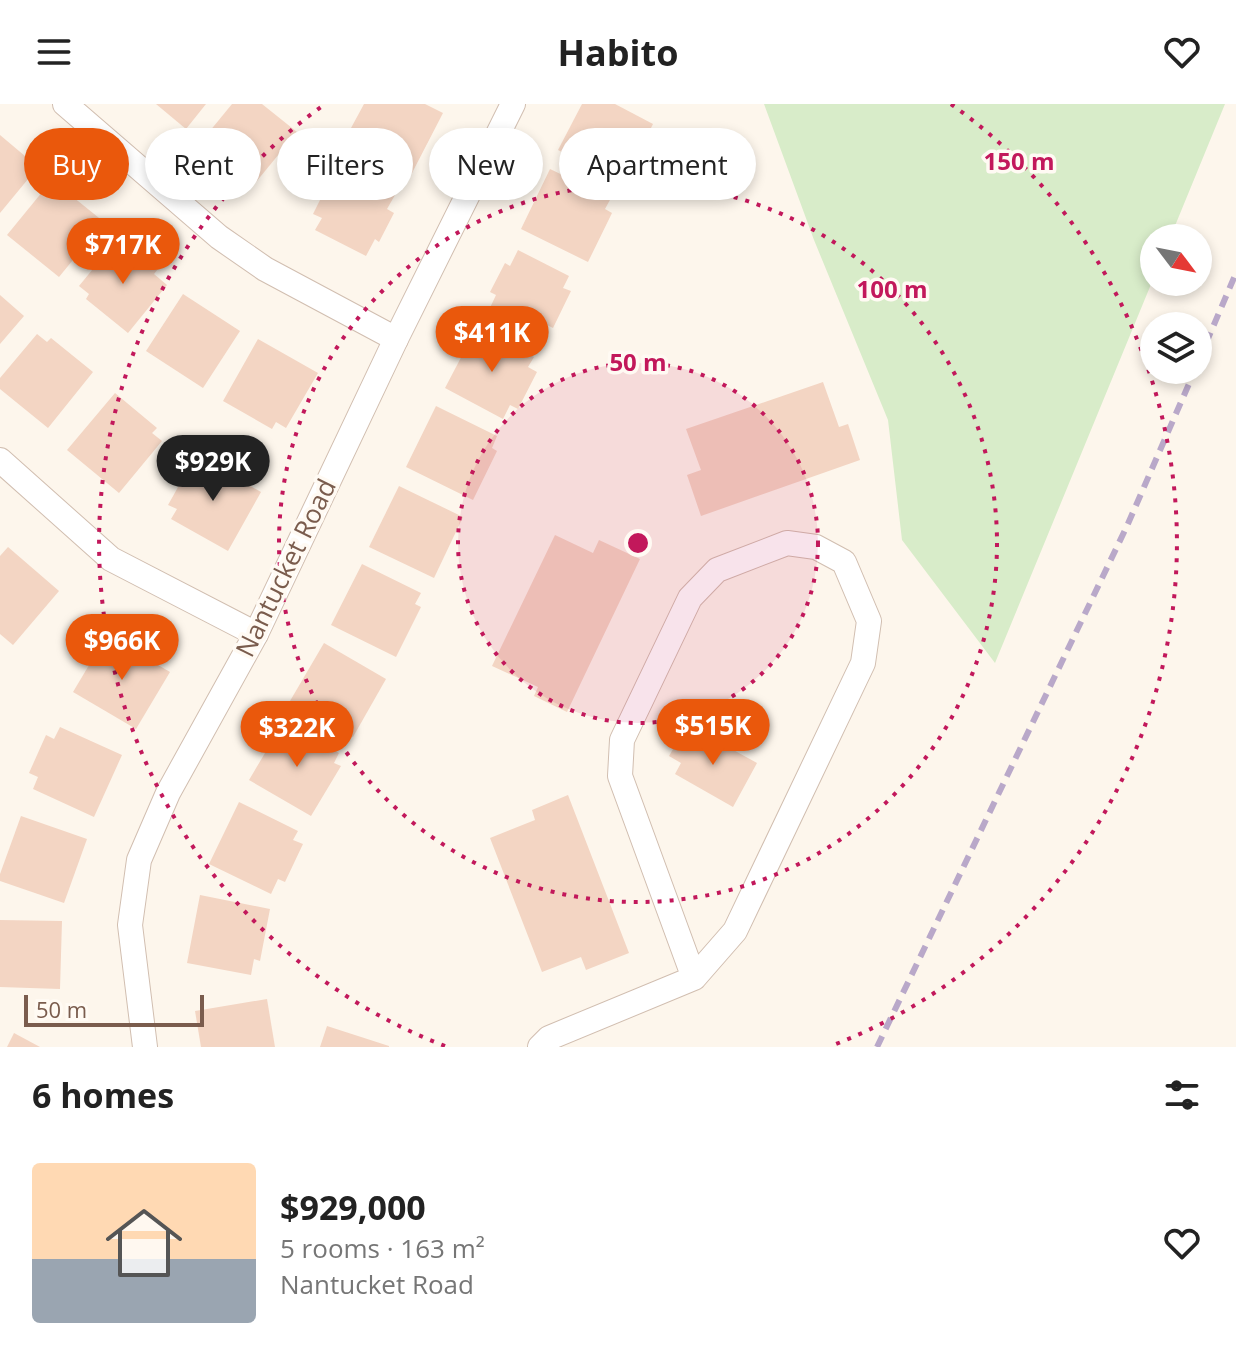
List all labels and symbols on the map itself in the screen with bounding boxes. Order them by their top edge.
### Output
text: 150 m [984,144,1054,177]
pin: $717K [67,218,179,286]
north arrow [1140,224,1212,296]
text: 100 m [857,272,927,305]
pin: $411K [436,306,548,374]
text: 50 m [609,345,667,378]
pin: $929K [157,435,269,503]
street label: Nantucket Road [226,473,344,663]
centre of rings [624,529,652,557]
pin: $966K [66,614,178,682]
pin: $515K [657,699,769,767]
pin: $322K [241,701,353,769]
scale bar [24,991,204,1027]

